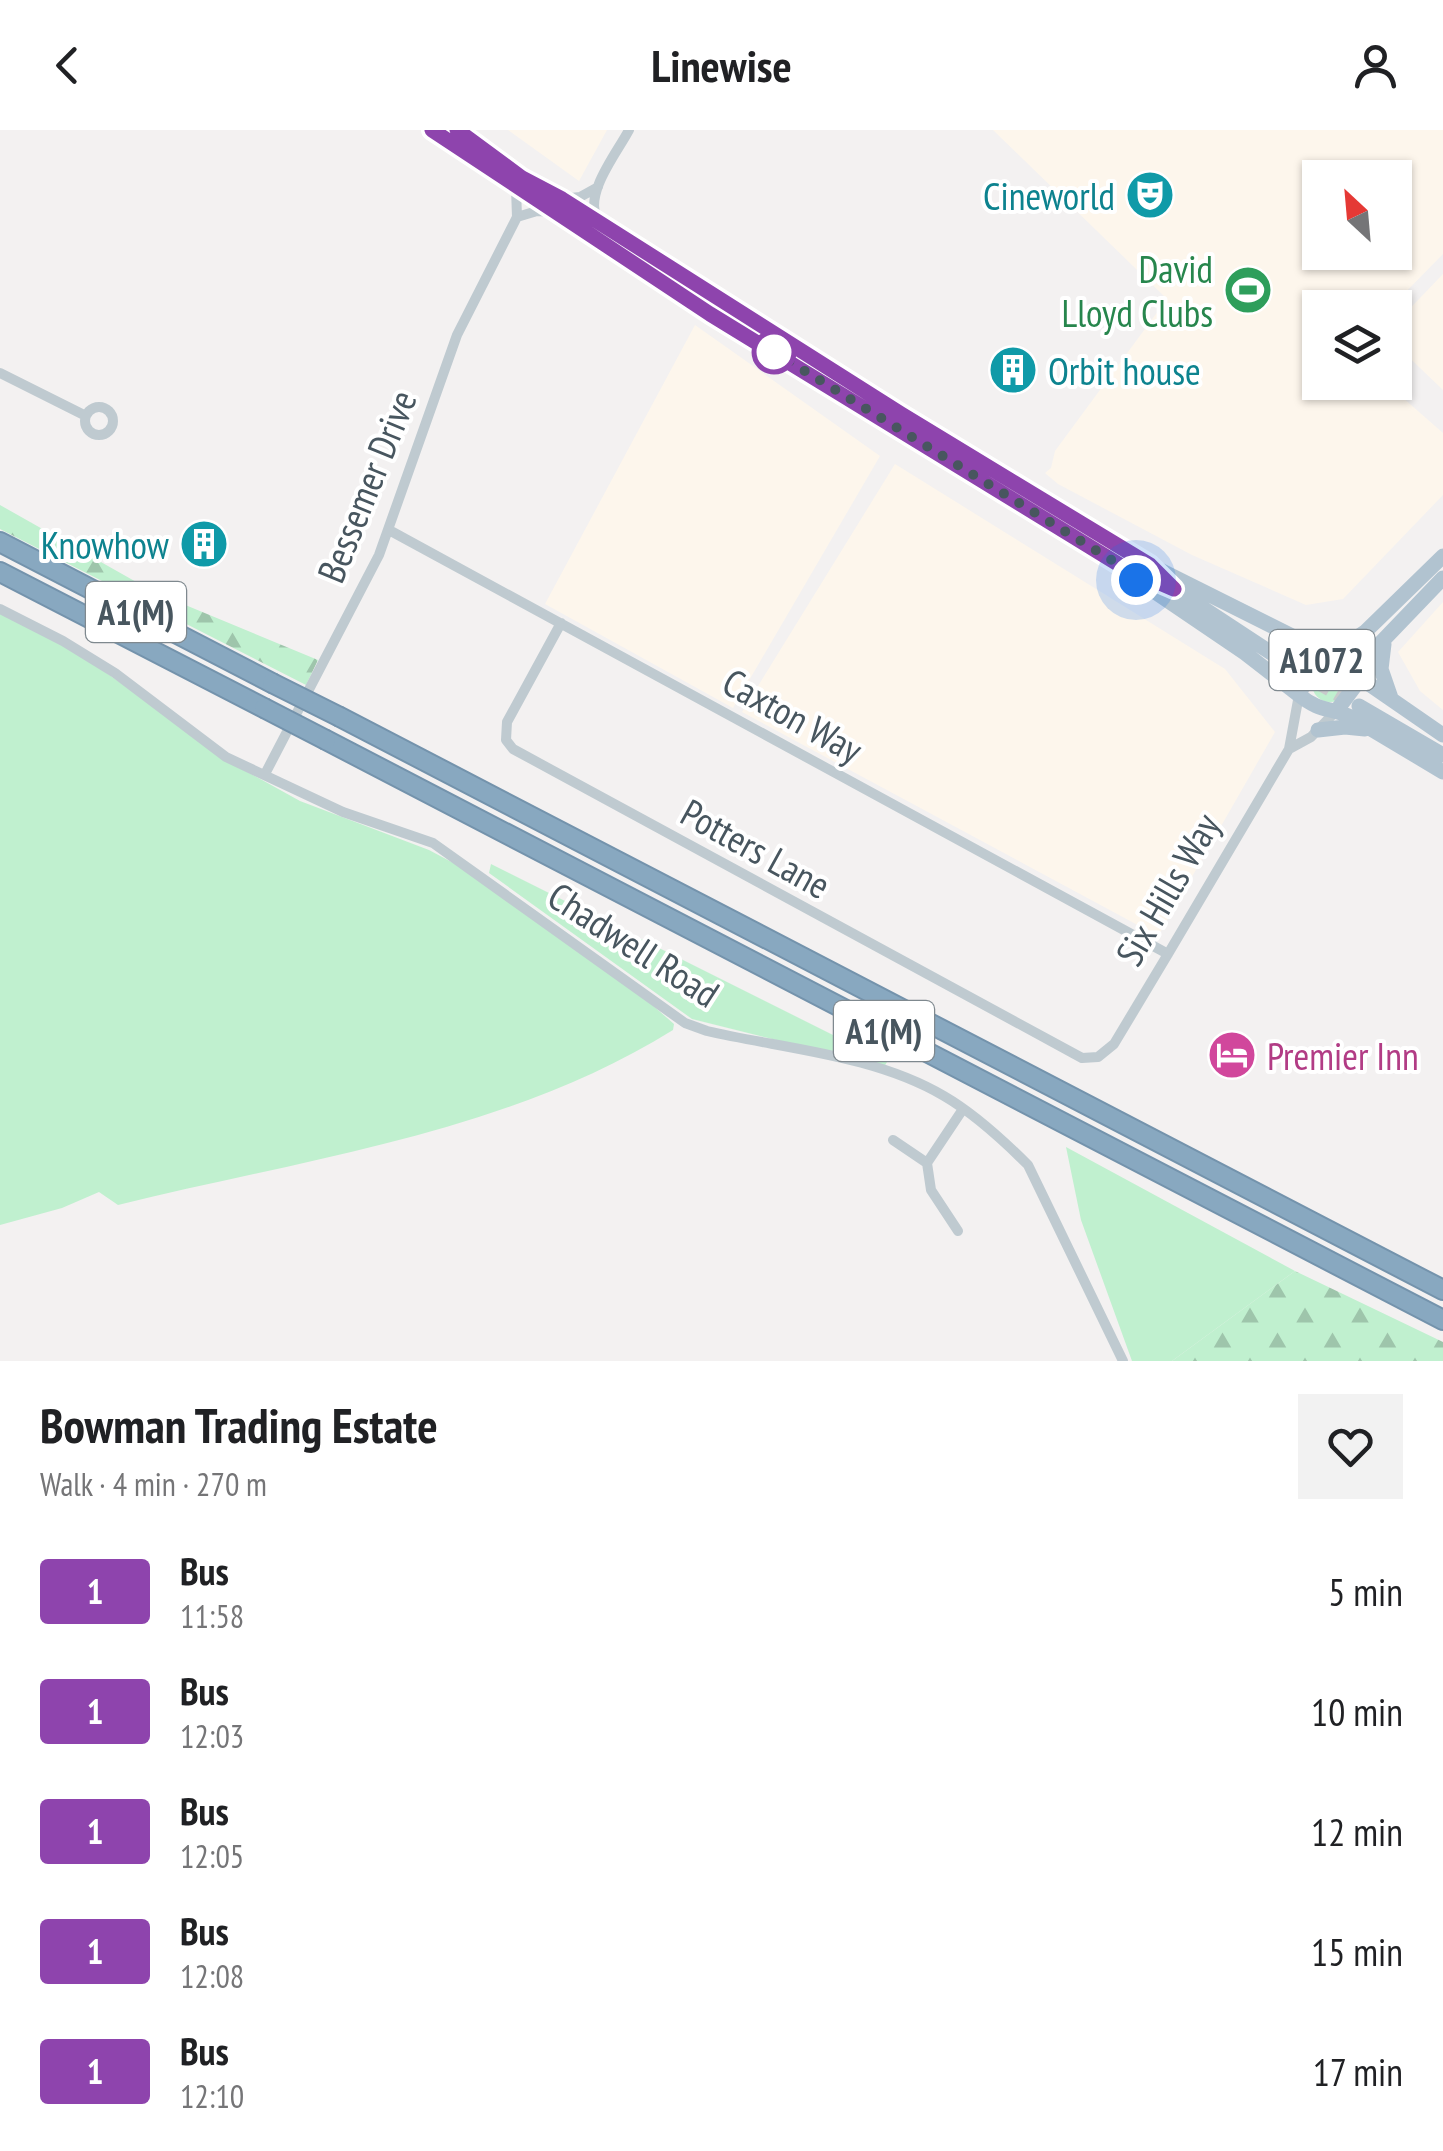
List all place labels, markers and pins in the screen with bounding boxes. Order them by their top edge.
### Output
theatre icon: Cineworld [1124,169,1176,221]
place label: Cineworld [983,171,1115,220]
place label: David Lloyd Clubs [1061,244,1213,337]
sports icon: David Lloyd Clubs [1222,264,1274,316]
unlabelled marker [753,331,795,373]
building icon: Orbit house [987,344,1039,396]
place label: Orbit house [1048,346,1201,395]
building icon: Knowhow [178,518,230,570]
place label: Knowhow [41,520,170,569]
hotel icon: Premier Inn [1206,1029,1258,1081]
place label: Premier Inn [1267,1031,1419,1080]

